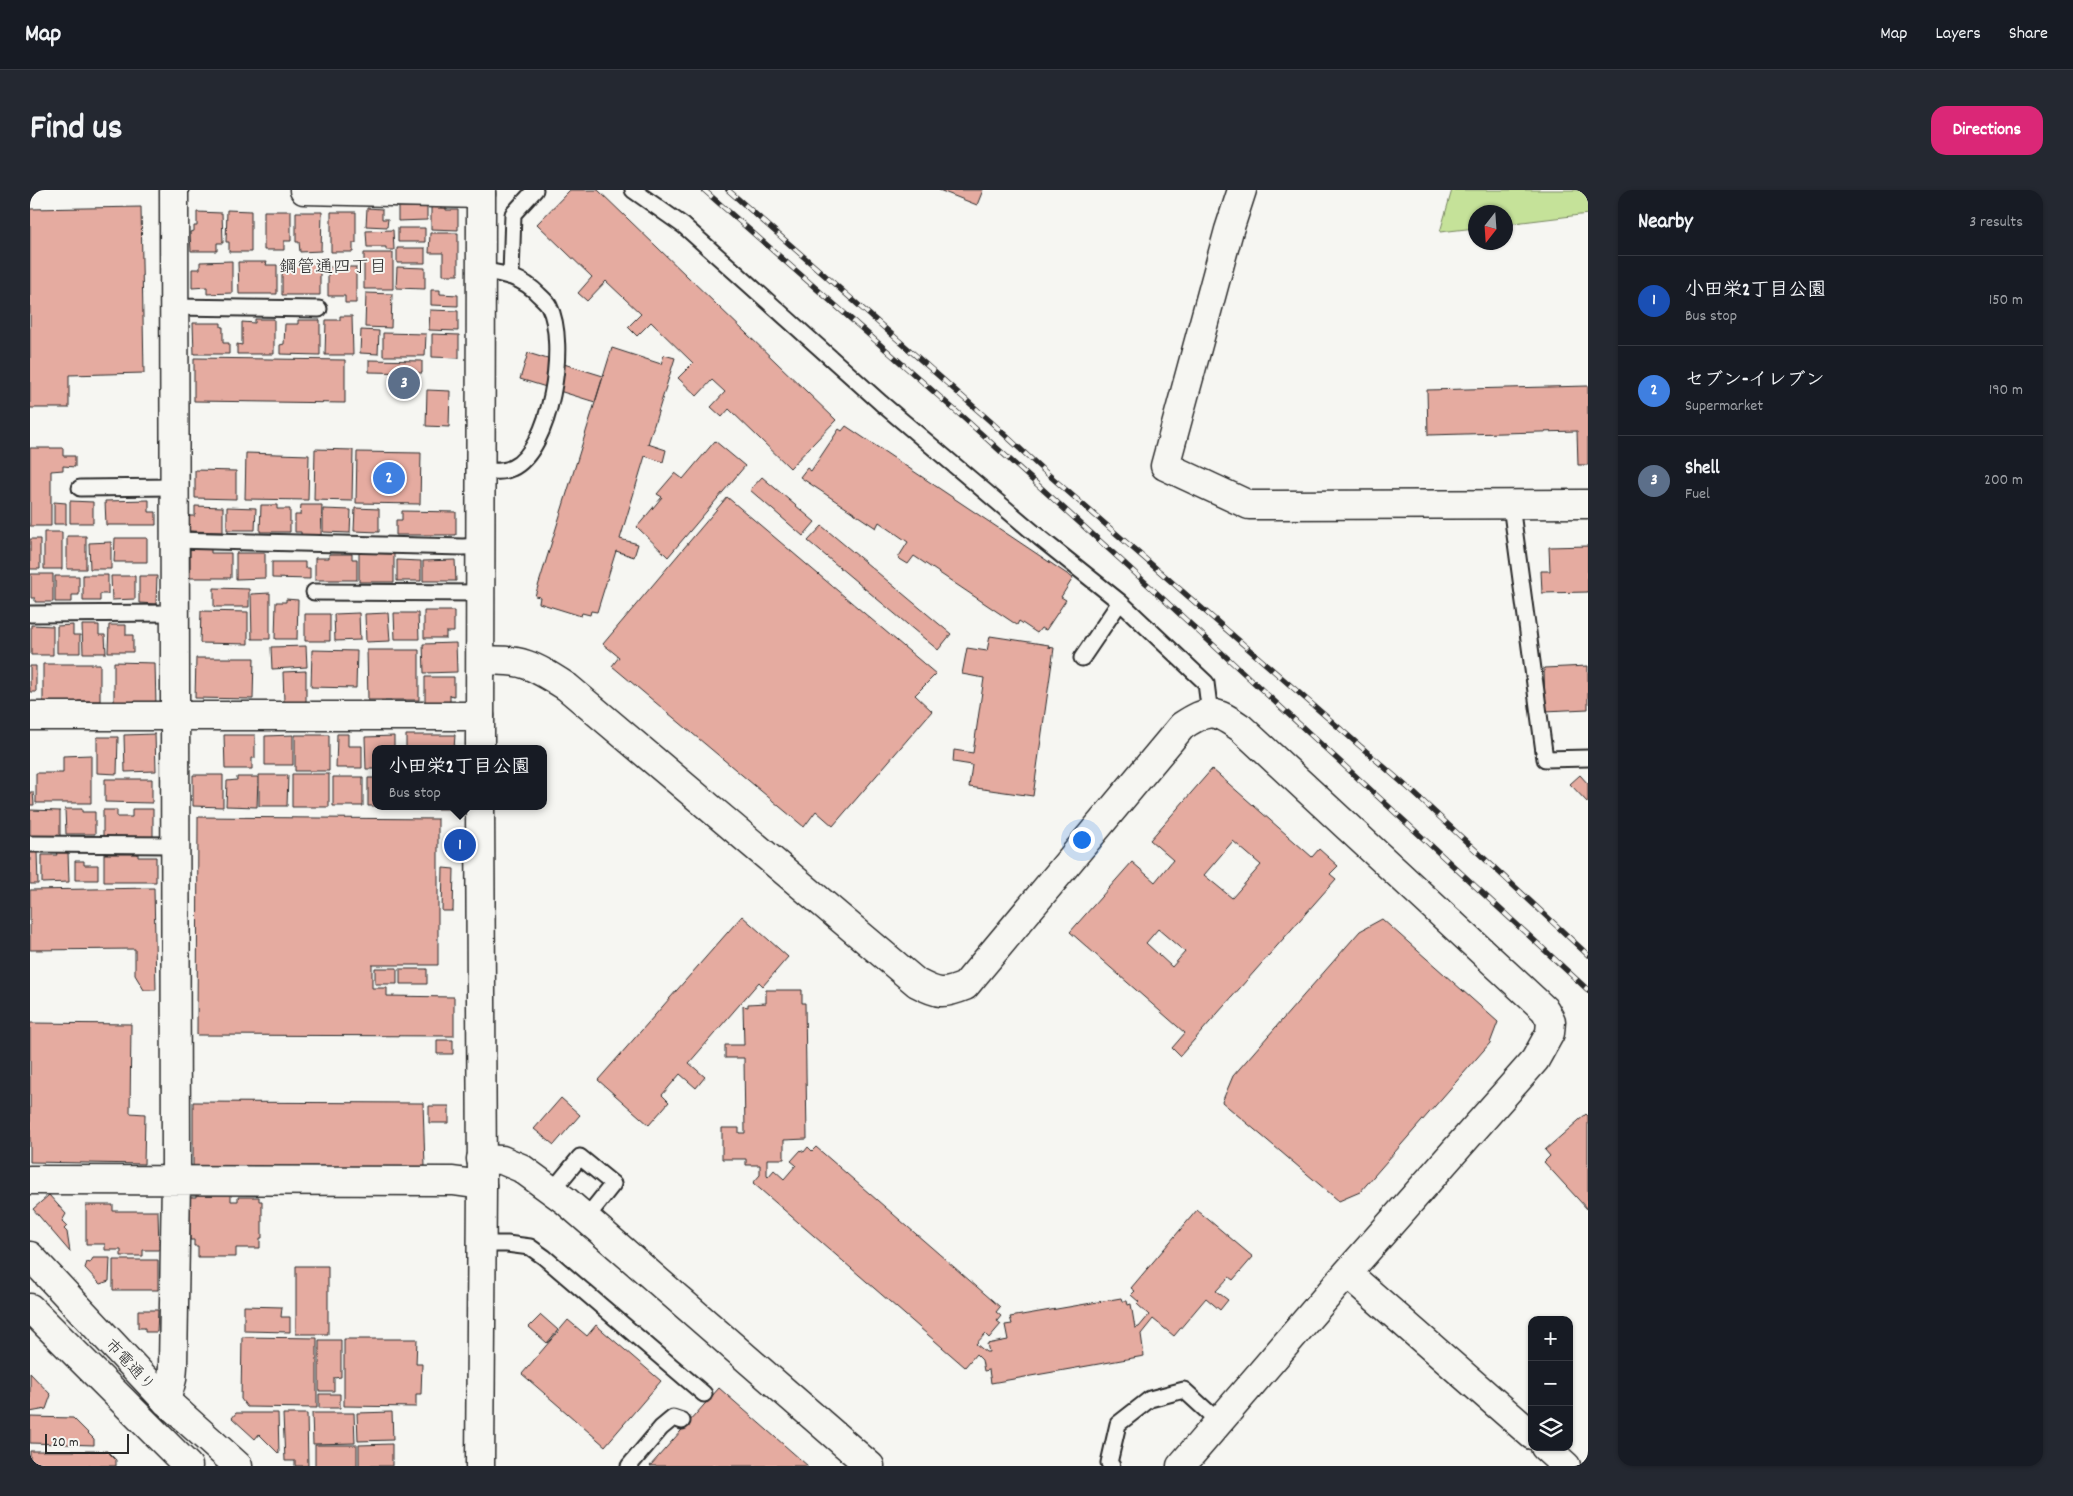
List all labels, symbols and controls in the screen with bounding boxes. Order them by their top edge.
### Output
text: Map [25,18,61,52]
text: Map [1880,22,1907,47]
text: Layers [1935,22,1981,47]
text: Share [2009,22,2048,47]
text: Find us [30,105,122,155]
button: Directions [1931,106,2043,155]
north arrow [1468,205,1513,250]
text: Nearby [1638,208,1693,238]
text: 3 results [1969,211,2023,234]
district label: 鋼管通四丁目 [279,256,387,281]
text: 小田栄2丁目公園 [1685,278,1826,305]
text: 1 [1652,289,1656,312]
text: 150 m [1989,289,2023,312]
text: Bus stop [1685,305,1737,328]
pin: 3 [388,364,420,402]
text: セブン-イレブン [1685,368,1825,395]
text: 2 [1651,379,1658,402]
text: 190 m [1989,379,2023,402]
text: Supermarket [1685,395,1763,418]
text: Shell [1685,456,1720,483]
pin: 2 [373,459,405,497]
text: 3 [1650,469,1658,492]
text: 200 m [1984,469,2023,492]
text: Fuel [1685,483,1710,506]
popup [372,745,547,810]
text: 小田栄2丁目公園 [389,755,530,782]
text: Bus stop [389,782,441,805]
pin: 1 [444,826,476,864]
your location [1069,827,1095,853]
map controls [1528,1316,1573,1451]
button: + [1528,1316,1573,1361]
street label: 市電通り [99,1334,159,1397]
button: − [1528,1361,1573,1406]
button: layers [1528,1406,1573,1451]
scale bar [45,1431,129,1454]
text: 20 m [52,1433,79,1453]

